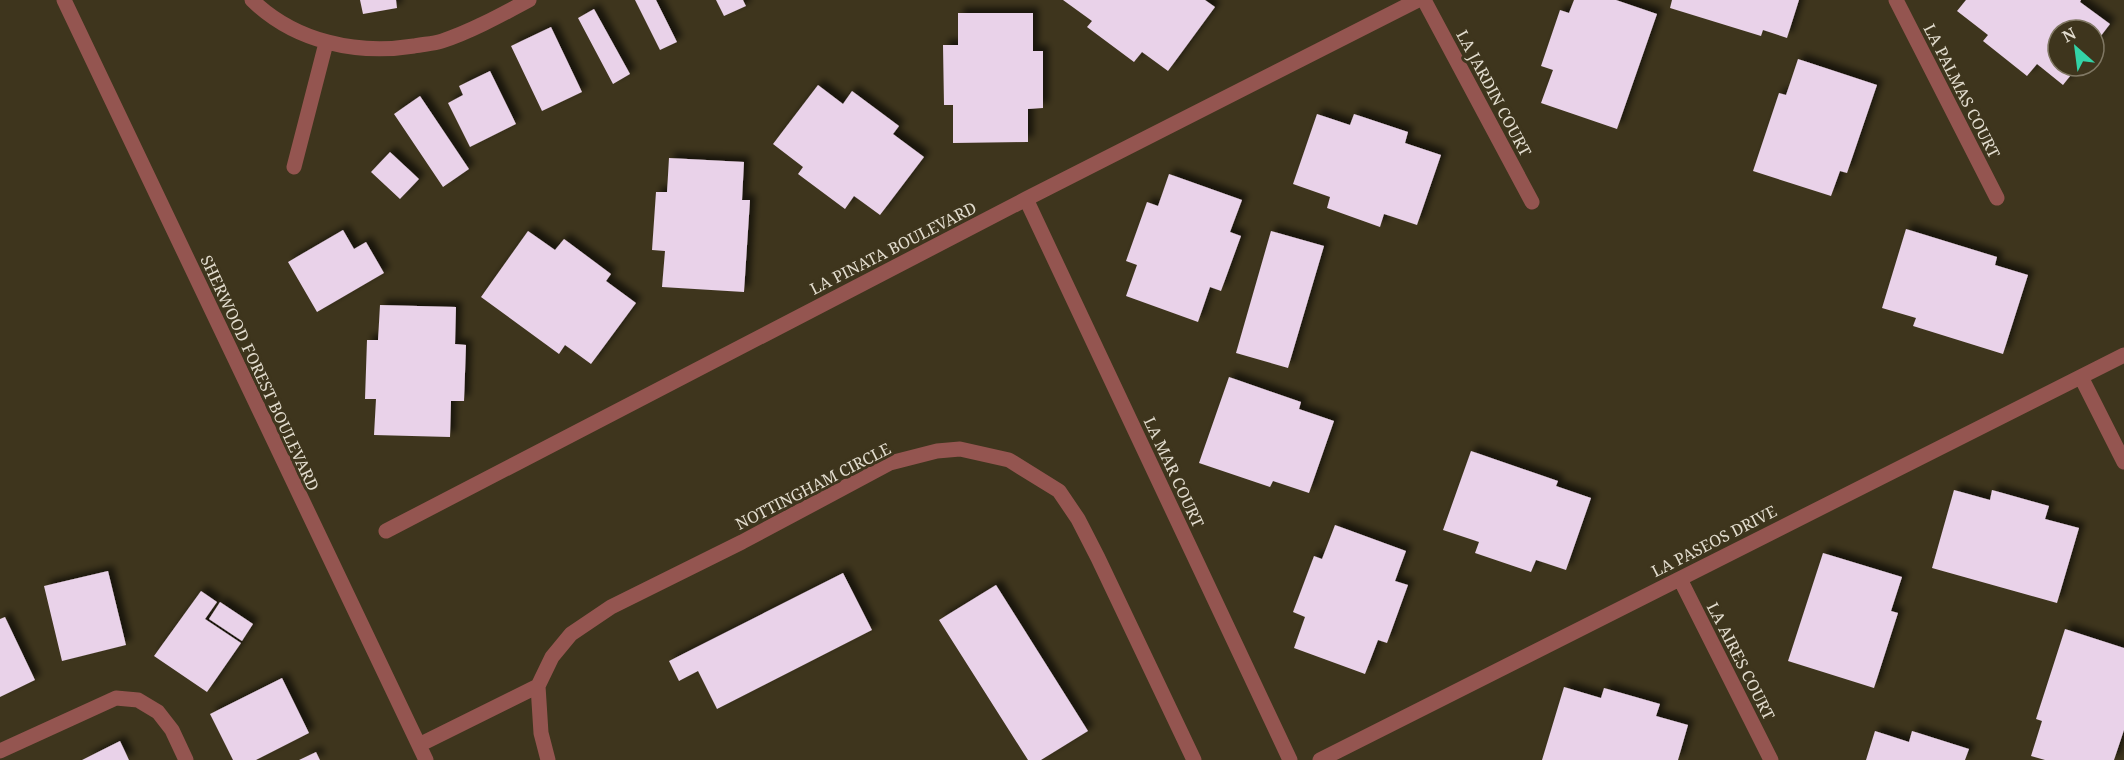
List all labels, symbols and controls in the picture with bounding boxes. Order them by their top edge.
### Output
north arrow [2046,18,2106,78]
street label: LA PALMAS COURT [1919,20,2005,162]
text: N [2058,22,2080,47]
street label: LA JARDIN COURT [1451,26,1537,160]
street label: LA PINATA BOULEVARD [806,196,980,300]
street label: SHERWOOD FOREST BOULEVARD [196,252,324,494]
street label: LA MAR COURT [1139,413,1209,531]
street label: NOTTINGHAM CIRCLE [732,437,894,535]
street label: LA PASEOS DRIVE [1648,500,1780,582]
street label: LA AIRES COURT [1702,599,1780,724]

